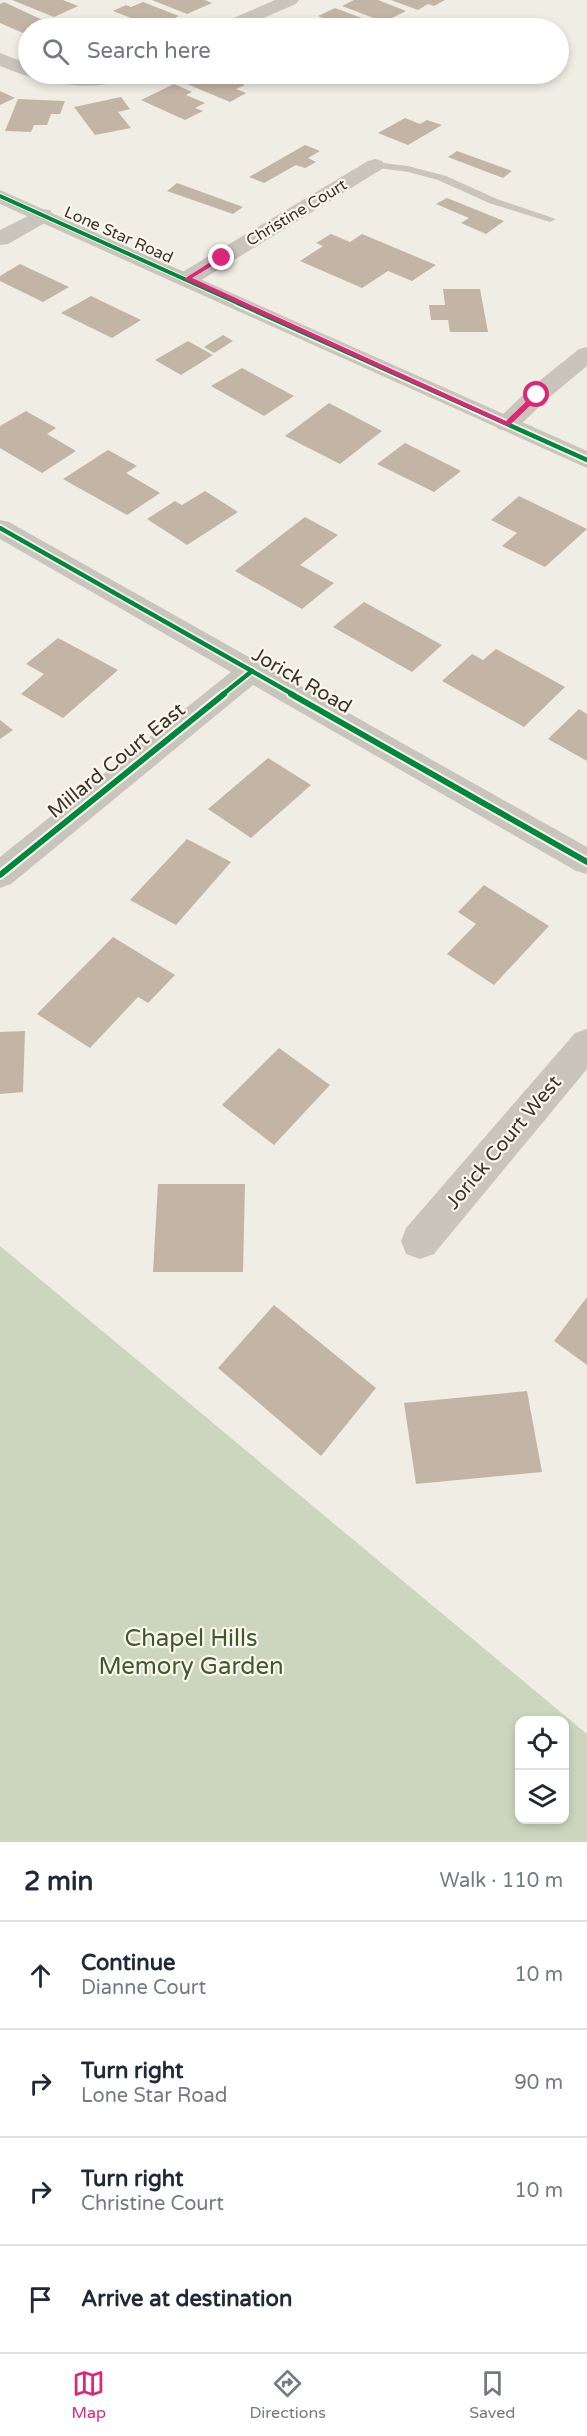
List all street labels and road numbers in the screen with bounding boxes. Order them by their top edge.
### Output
street label: Christine Court [242,175,351,251]
street label: Lone Star Road [61,202,176,268]
street label: Jorick Road [247,643,356,719]
street label: Millard Court East [43,698,190,824]
street label: Jorick Court West [441,1071,567,1214]

